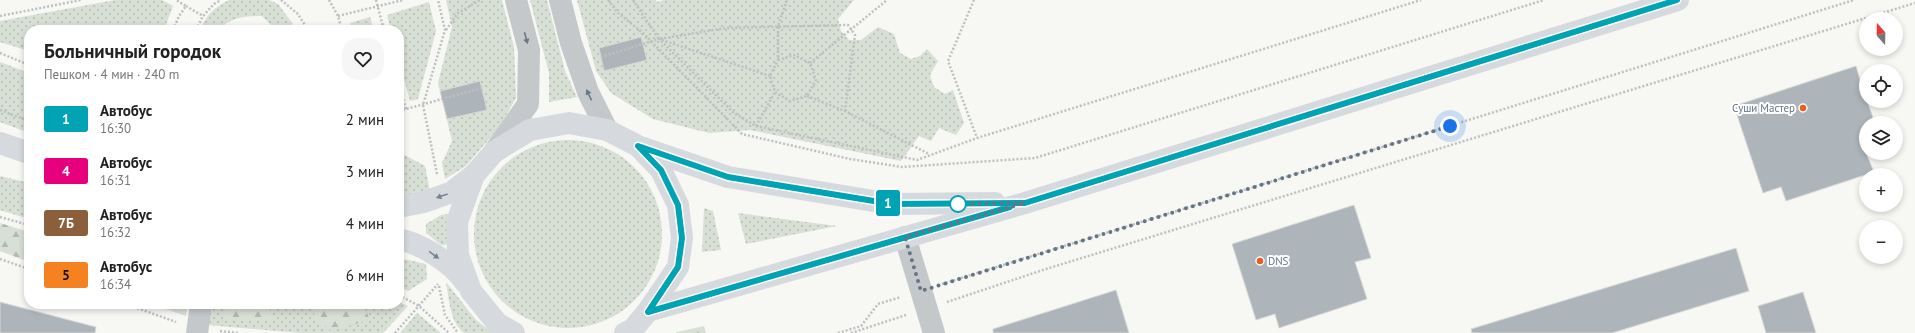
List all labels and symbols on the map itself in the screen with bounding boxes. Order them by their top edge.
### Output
north arrow [1859,12,1903,56]
one-way arrow [523,31,529,44]
one-way arrow [586,89,592,100]
place label: Суши Мастер [1732,101,1795,115]
marker: Суши Мастер [1798,103,1808,113]
your location [1440,116,1460,136]
line badge: 1 [875,190,901,216]
one-way arrow [435,193,447,199]
unlabelled marker [949,195,967,213]
one-way arrow [429,251,440,259]
place label: DNS [1268,254,1289,268]
marker: DNS [1255,256,1265,266]

